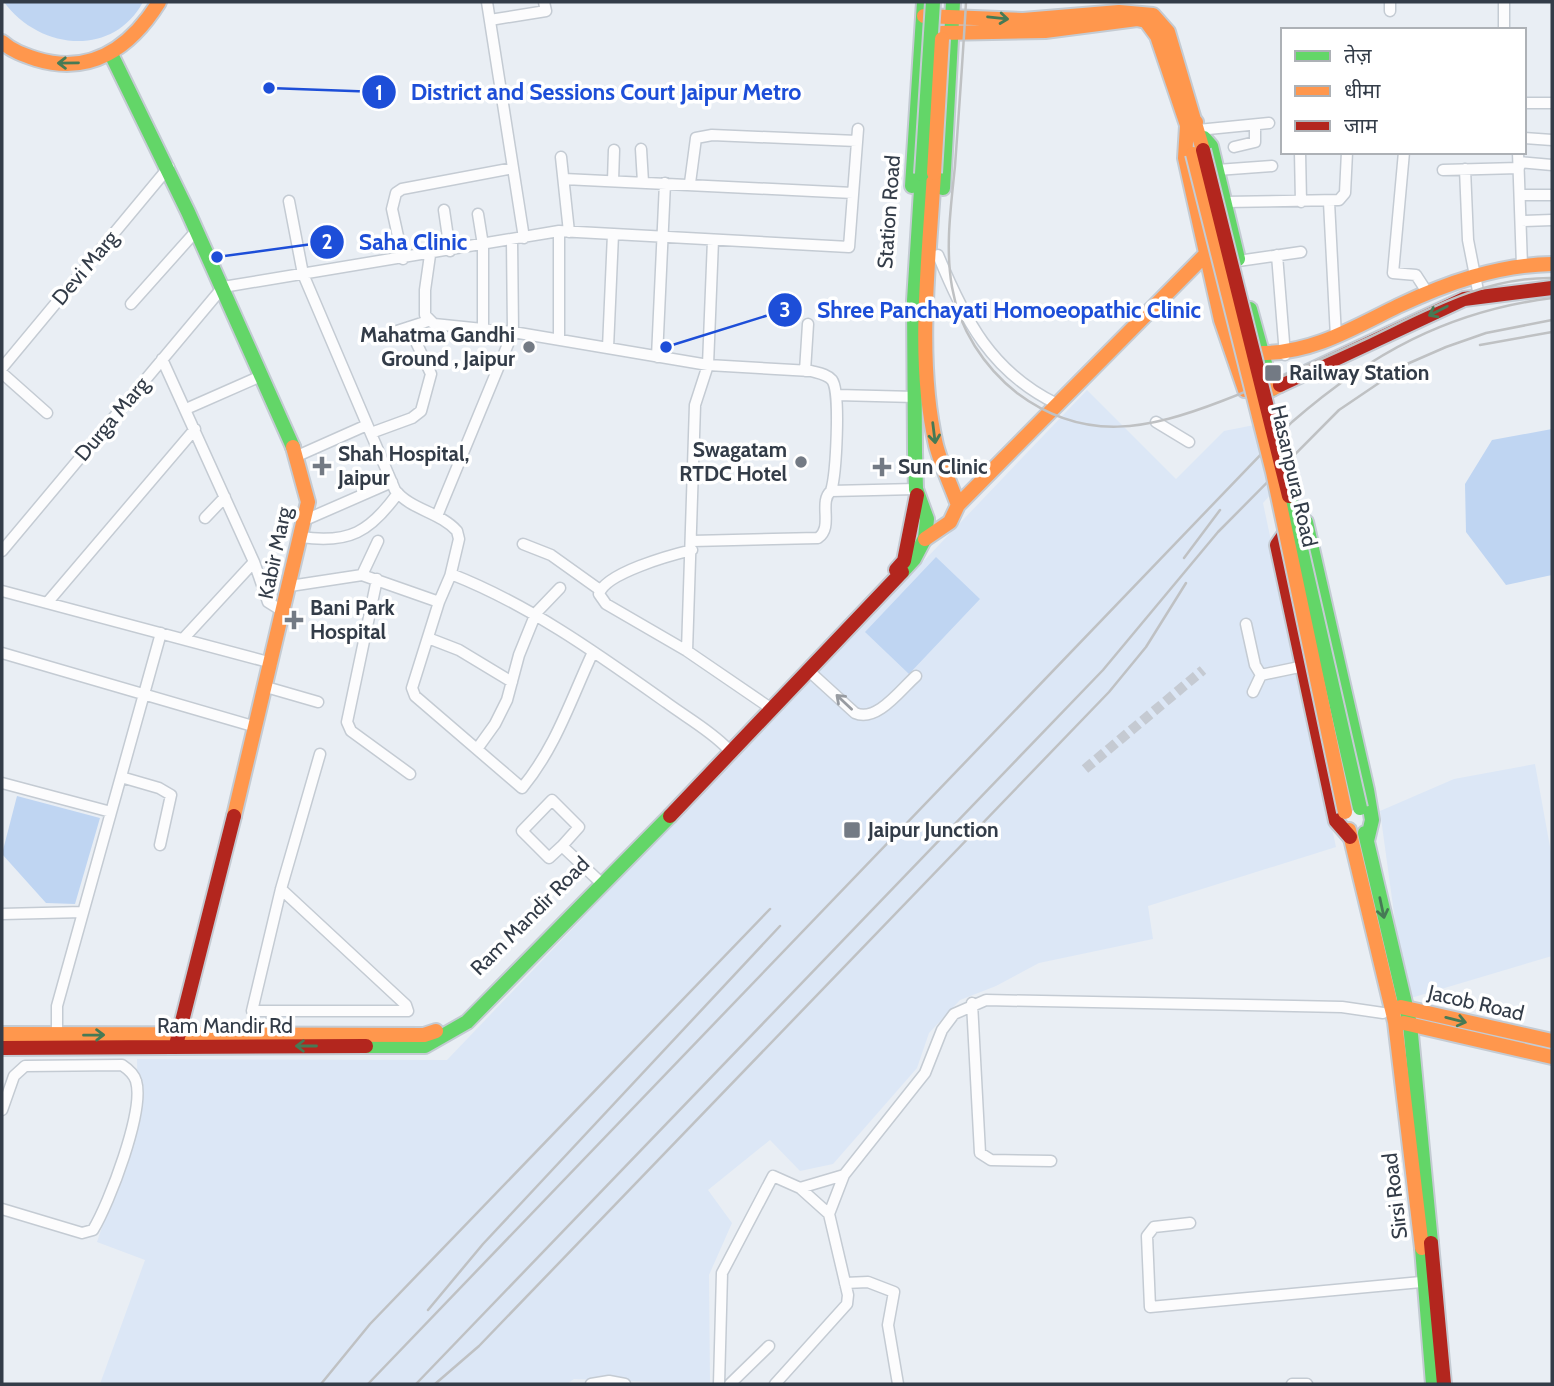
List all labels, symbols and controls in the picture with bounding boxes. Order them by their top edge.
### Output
one-way arrow [986,12,1009,25]
legend [1281,28,1526,154]
text: तेज़ [1344,43,1372,68]
one-way arrow [57,57,80,70]
callout: District and Sessions Court Jaipur Metro [361,70,815,114]
text: District and Sessions Court Jaipur Metro [411,78,801,106]
text: धीमा [1344,78,1381,103]
text: 1 [375,80,383,105]
text: जाम [1344,113,1378,138]
street label: Station Road [872,154,905,270]
callout: Saha Clinic [310,220,481,264]
street label: Devi Marg [46,225,123,310]
text: Saha Clinic [359,228,467,256]
text: 2 [321,229,333,254]
callout: Shree Panchayati Homoeopathic Clinic [768,288,1215,332]
text: Shree Panchayati Homoeopathic Clinic [817,296,1201,324]
text: 3 [779,297,791,322]
one-way arrow [1428,304,1449,318]
place label: Mahatma Gandhi Ground , Jaipur [360,322,515,371]
marker: Mahatma Gandhi Ground , Jaipur [521,339,537,355]
place label: Railway Station [1289,360,1429,385]
marker: Railway Station [1263,363,1283,383]
street label: Durga Marg [69,371,154,466]
street label: Hasanpura Road [1266,403,1323,549]
one-way arrow [928,421,941,444]
place label: Swagatam RTDC Hotel [679,437,787,486]
place label: Shah Hospital, Jaipur [337,441,469,490]
marker: Swagatam RTDC Hotel [793,454,809,470]
place label: Sun Clinic [898,454,988,479]
marker: Shah Hospital, Jaipur [312,456,332,476]
marker: Sun Clinic [872,457,892,477]
street label: Kabir Marg [253,504,297,601]
place label: Bani Park Hospital [310,595,396,644]
marker: Bani Park Hospital [284,610,304,630]
one-way arrow [836,694,853,711]
place label: Jaipur Junction [867,817,999,842]
marker: Jaipur Junction [842,820,862,840]
street label: Ram Mandir Road [465,851,594,980]
one-way arrow [1375,896,1389,919]
street label: Jacob Road [1425,979,1527,1026]
street label: Ram Mandir Rd [157,1013,293,1038]
one-way arrow [1444,1014,1467,1027]
one-way arrow [83,1028,106,1041]
one-way arrow [294,1039,317,1053]
street label: Sirsi Road [1377,1152,1412,1241]

